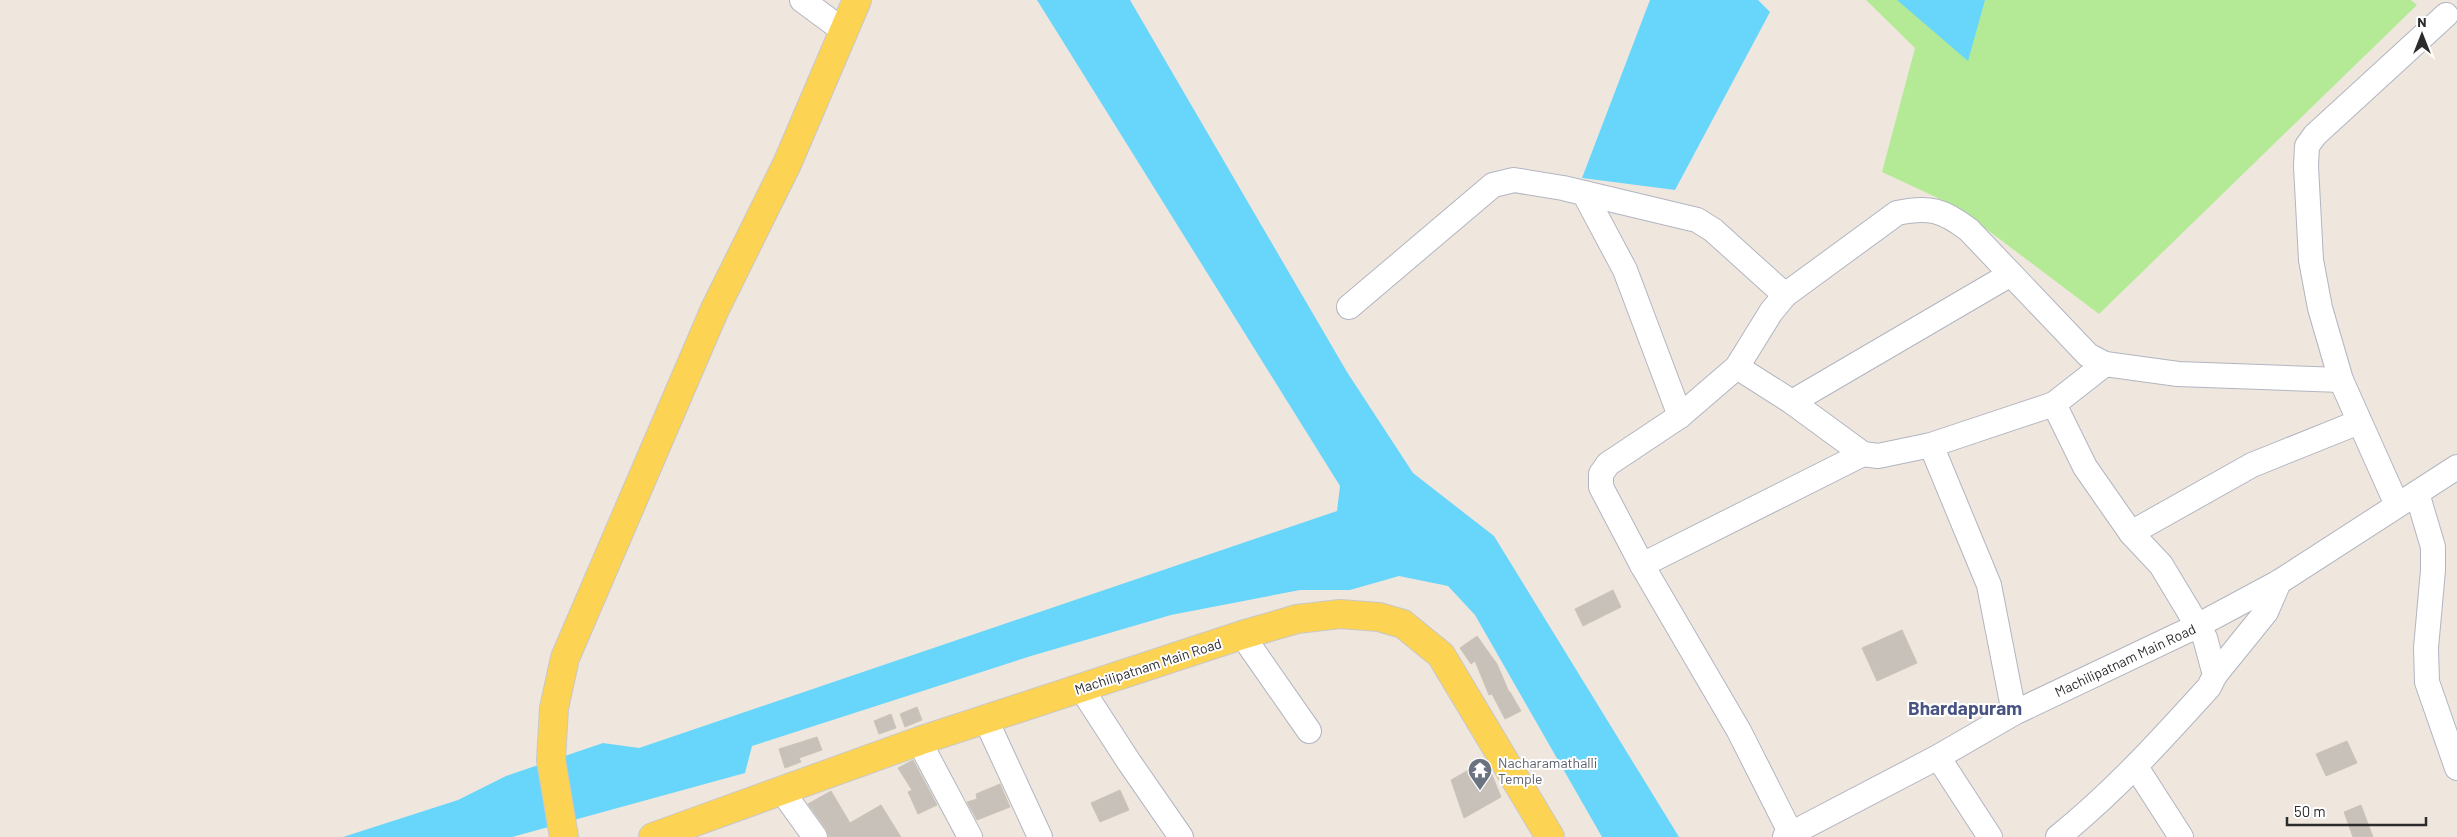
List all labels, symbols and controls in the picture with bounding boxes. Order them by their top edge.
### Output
north arrow [2397,10,2447,60]
text: N [2417,13,2427,30]
street label: Machilipatnam Main Road [2052,620,2198,700]
street label: Machilipatnam Main Road [1072,634,1224,698]
district label: Bhardapuram [1908,696,2022,719]
place label: Nacharamathalli Temple [1498,754,1597,787]
temple icon: Nacharamathalli Temple [1467,757,1493,791]
scale bar [2287,794,2426,826]
text: 50 m [2294,802,2326,820]

